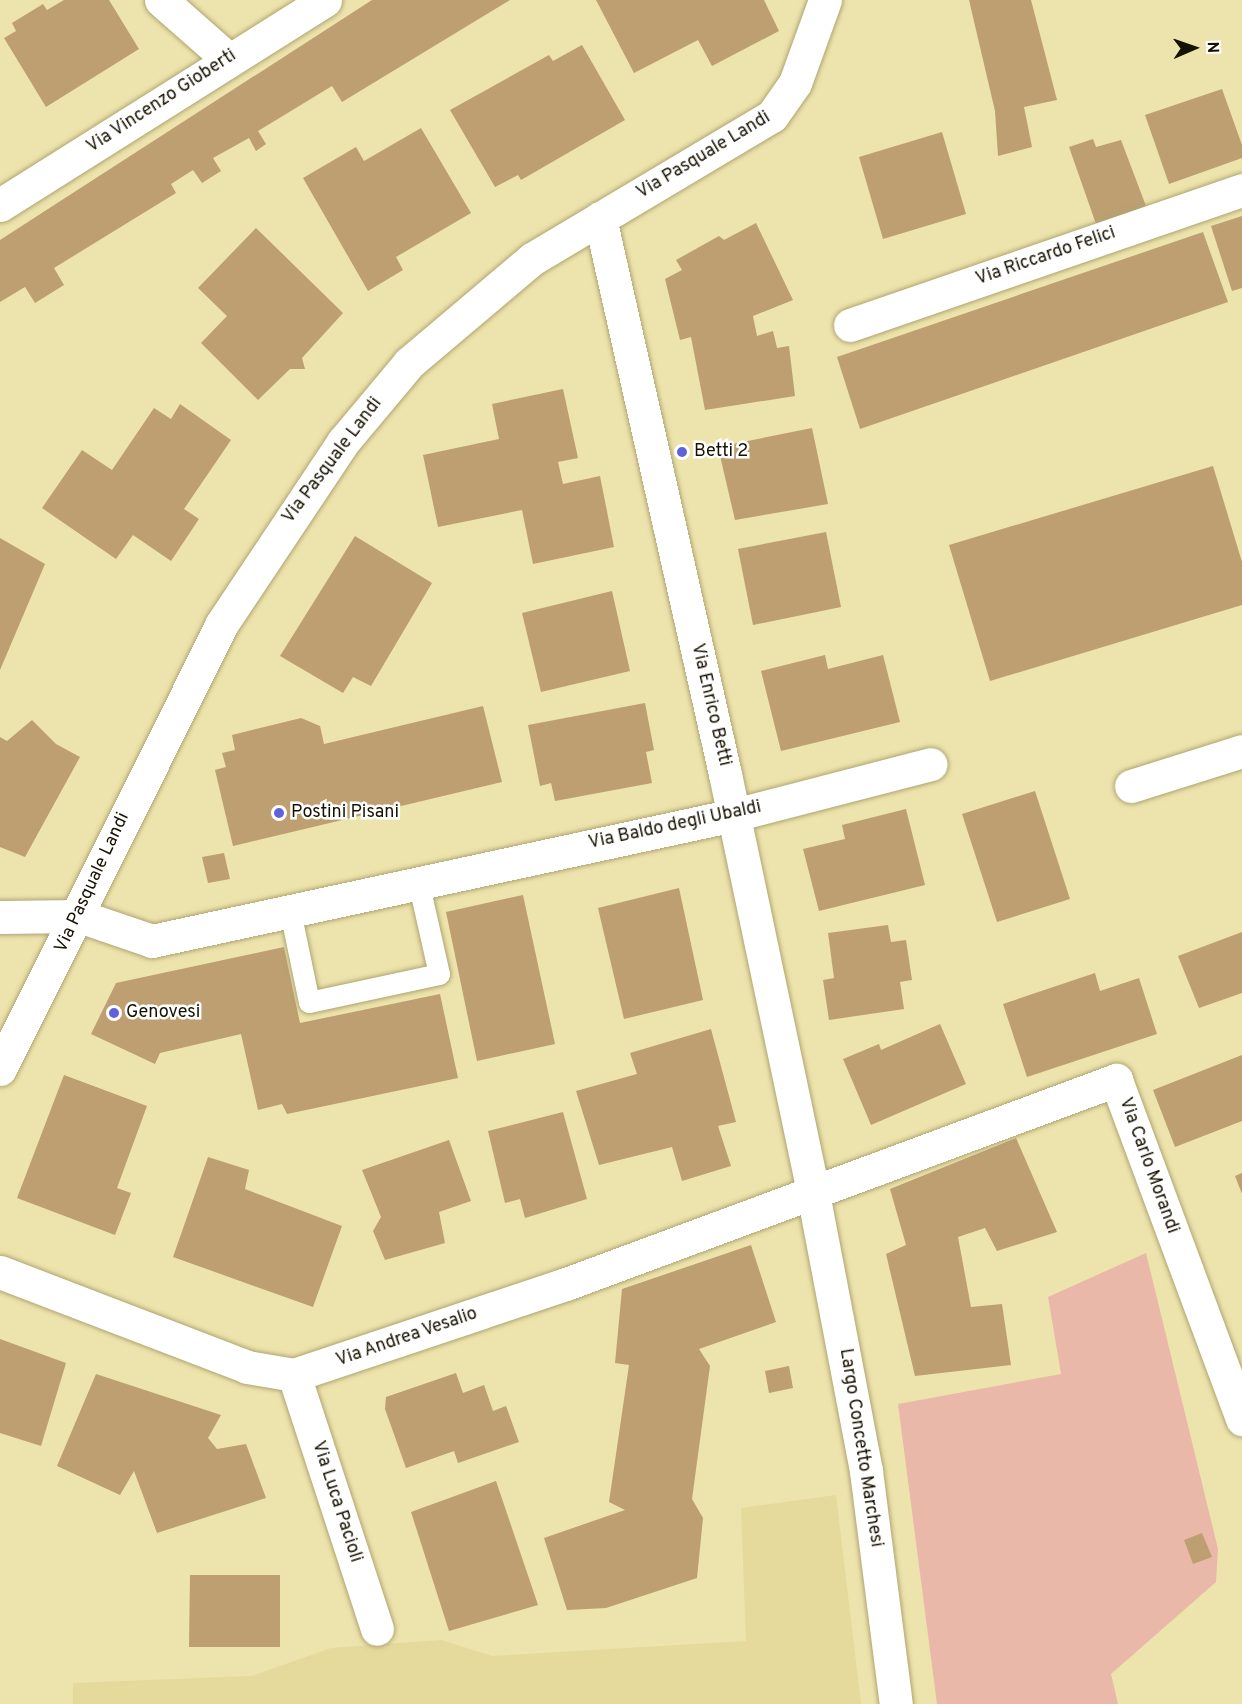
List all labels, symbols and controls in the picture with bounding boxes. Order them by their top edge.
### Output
north arrow [1164,18,1224,78]
text: N [1202,41,1222,53]
street label: Via Vincenzo Gioberti [83,45,241,159]
street label: Via Pasquale Landi [633,108,775,204]
street label: Via Riccardo Felici [973,223,1119,291]
street label: Via Pasquale Landi [279,394,387,528]
place label: Betti 2 [694,441,748,463]
marker: Betti 2 [675,445,689,459]
street label: Via Enrico Betti [685,642,735,768]
street label: Via Baldo degli Ubaldi [587,797,763,855]
place label: Postini Pisani [291,802,399,824]
marker: Postini Pisani [272,806,286,820]
street label: Via Pasquale Landi [51,810,135,956]
place label: Genovesi [126,1002,200,1024]
marker: Genovesi [107,1006,121,1020]
street label: Via Carlo Morandi [1113,1095,1183,1237]
street label: Via Andrea Vesalio [333,1304,481,1372]
street label: Largo Concetto Marchesi [834,1347,886,1549]
street label: Via Luca Pacioli [306,1439,366,1565]

